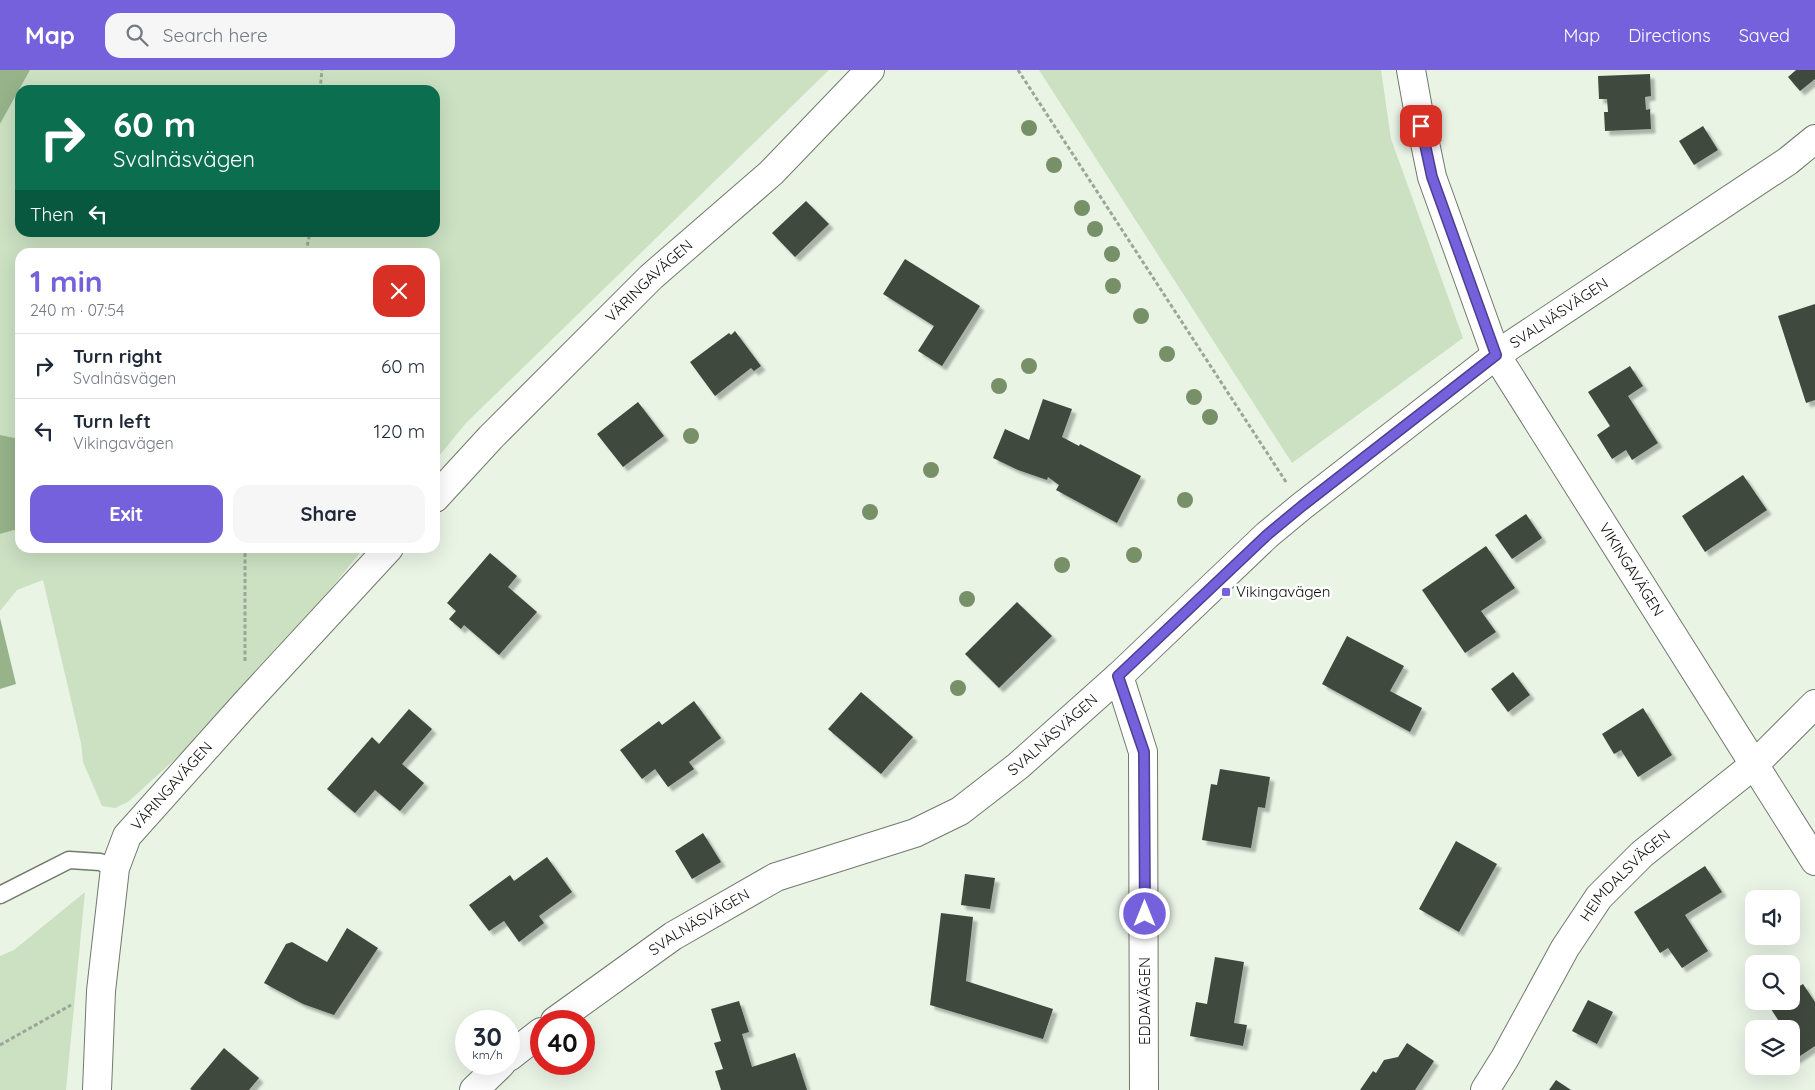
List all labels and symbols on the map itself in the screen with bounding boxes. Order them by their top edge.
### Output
pin [1400,105,1442,147]
street label: VÄRINGAVÄGEN [601,235,696,326]
street label: SVALNÄSVÄGEN [1506,273,1612,352]
street label: VIKINGAVÄGEN [1595,519,1668,620]
place label: Vikingavägen [1236,582,1331,601]
marker: Vikingavägen [1220,586,1232,598]
street label: SVALNÄSVÄGEN [1004,690,1101,780]
street label: VÄRINGAVÄGEN [127,737,216,834]
street label: HEIMDALSVÄGEN [1576,825,1674,925]
street label: SVALNÄSVÄGEN [645,884,753,959]
position arrow [1118,887,1170,939]
street label: EDDAVÄGEN [1135,957,1154,1045]
speed limit sign: 40 [530,1010,595,1075]

